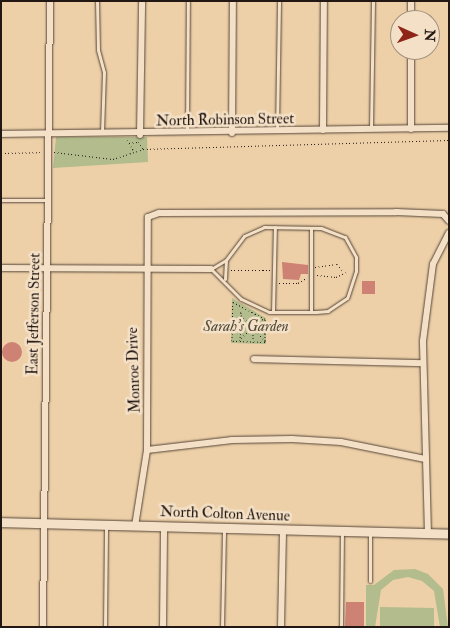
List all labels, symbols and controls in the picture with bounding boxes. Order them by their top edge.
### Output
north arrow [390,10,440,60]
text: N [421,29,438,42]
street label: North Robinson Street [156,110,294,130]
street label: East Jefferson Street [24,253,44,375]
park label: Sarah's Garden [203,318,289,336]
street label: Monroe Drive [124,327,144,413]
street label: North Colton Avenue [160,503,290,525]

